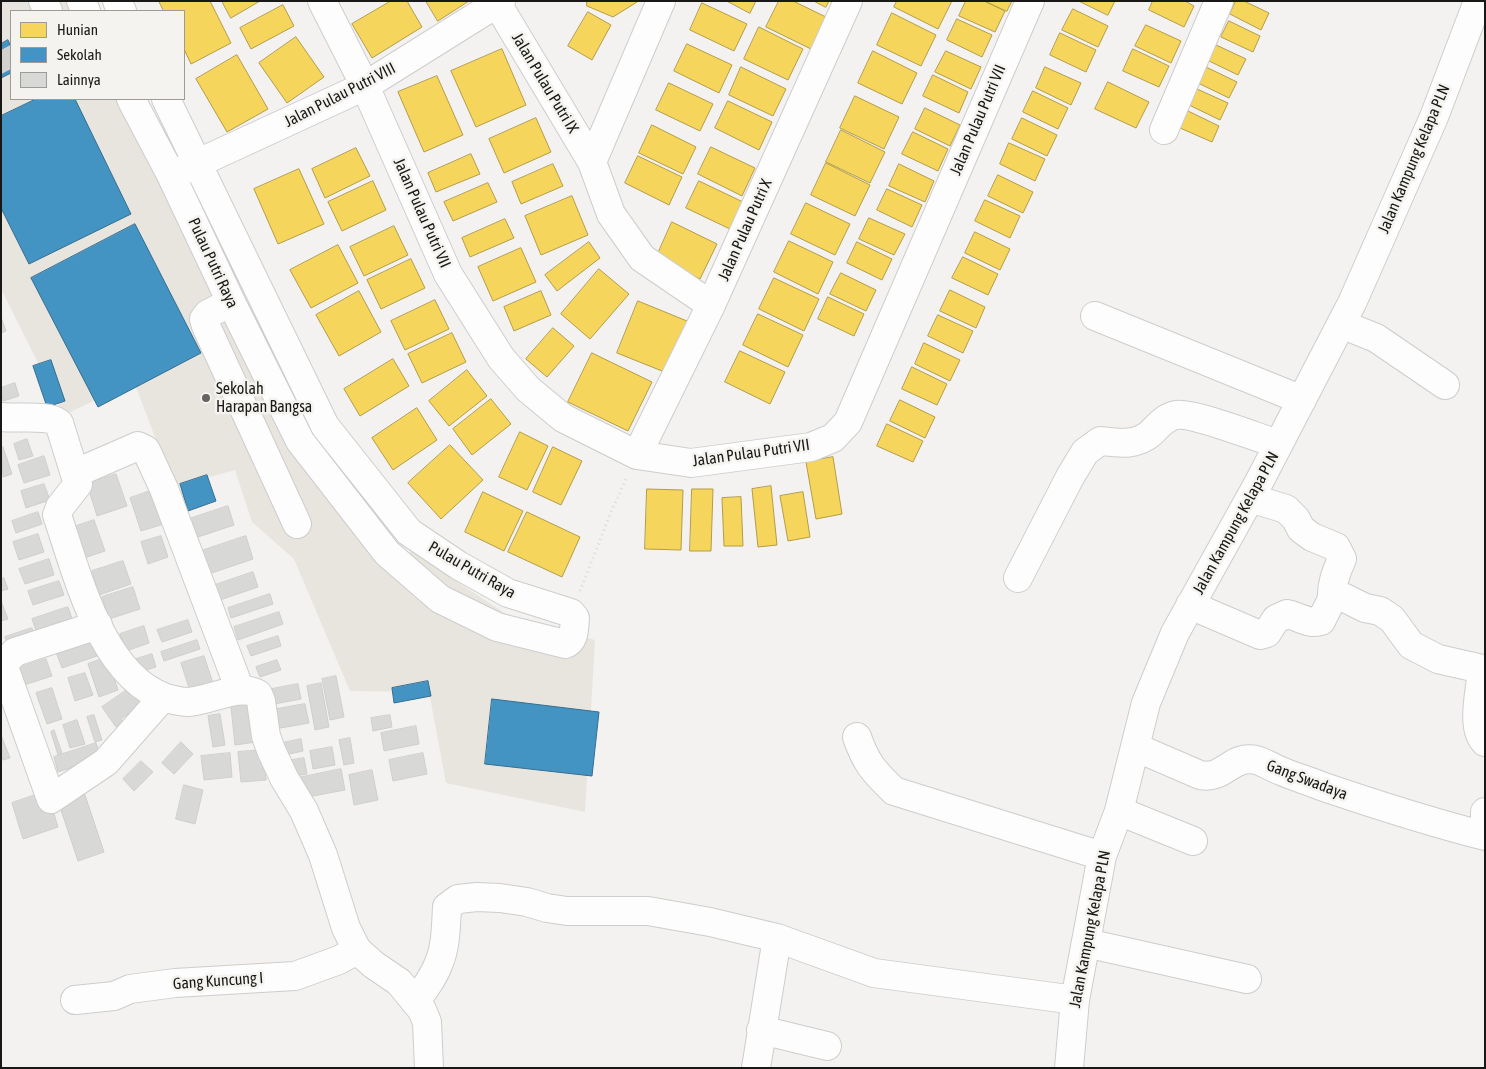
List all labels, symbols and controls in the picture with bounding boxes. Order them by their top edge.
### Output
legend [10,10,185,100]
text: Hunian [57,21,98,38]
street label: Jalan Pulau Putri IX [508,29,582,137]
text: Sekolah [57,46,102,63]
street label: Jalan Pulau Putri VIII [281,59,399,131]
street label: Jalan Pulau Putri VII [946,62,1010,178]
text: Lainnya [57,71,101,88]
street label: Jalan Kampung Kelapa PLN [1374,82,1454,236]
street label: Jalan Pulau Putri VII [389,155,455,271]
street label: Jalan Pulau Putri X [714,176,776,284]
street label: Pulau Putri Raya [184,215,242,311]
place label: Sekolah Harapan Bangsa [216,379,312,417]
marker: Sekolah Harapan Bangsa [200,392,212,404]
street label: Jalan Pulau Putri VII [691,435,811,471]
street label: Jalan Kampung Kelapa PLN [1189,448,1283,598]
street label: Pulau Putri Raya [425,537,519,603]
street label: Gang Swadaya [1264,756,1350,804]
street label: Jalan Kampung Kelapa PLN [1065,849,1115,1009]
street label: Gang Kuncung I [172,968,264,994]

